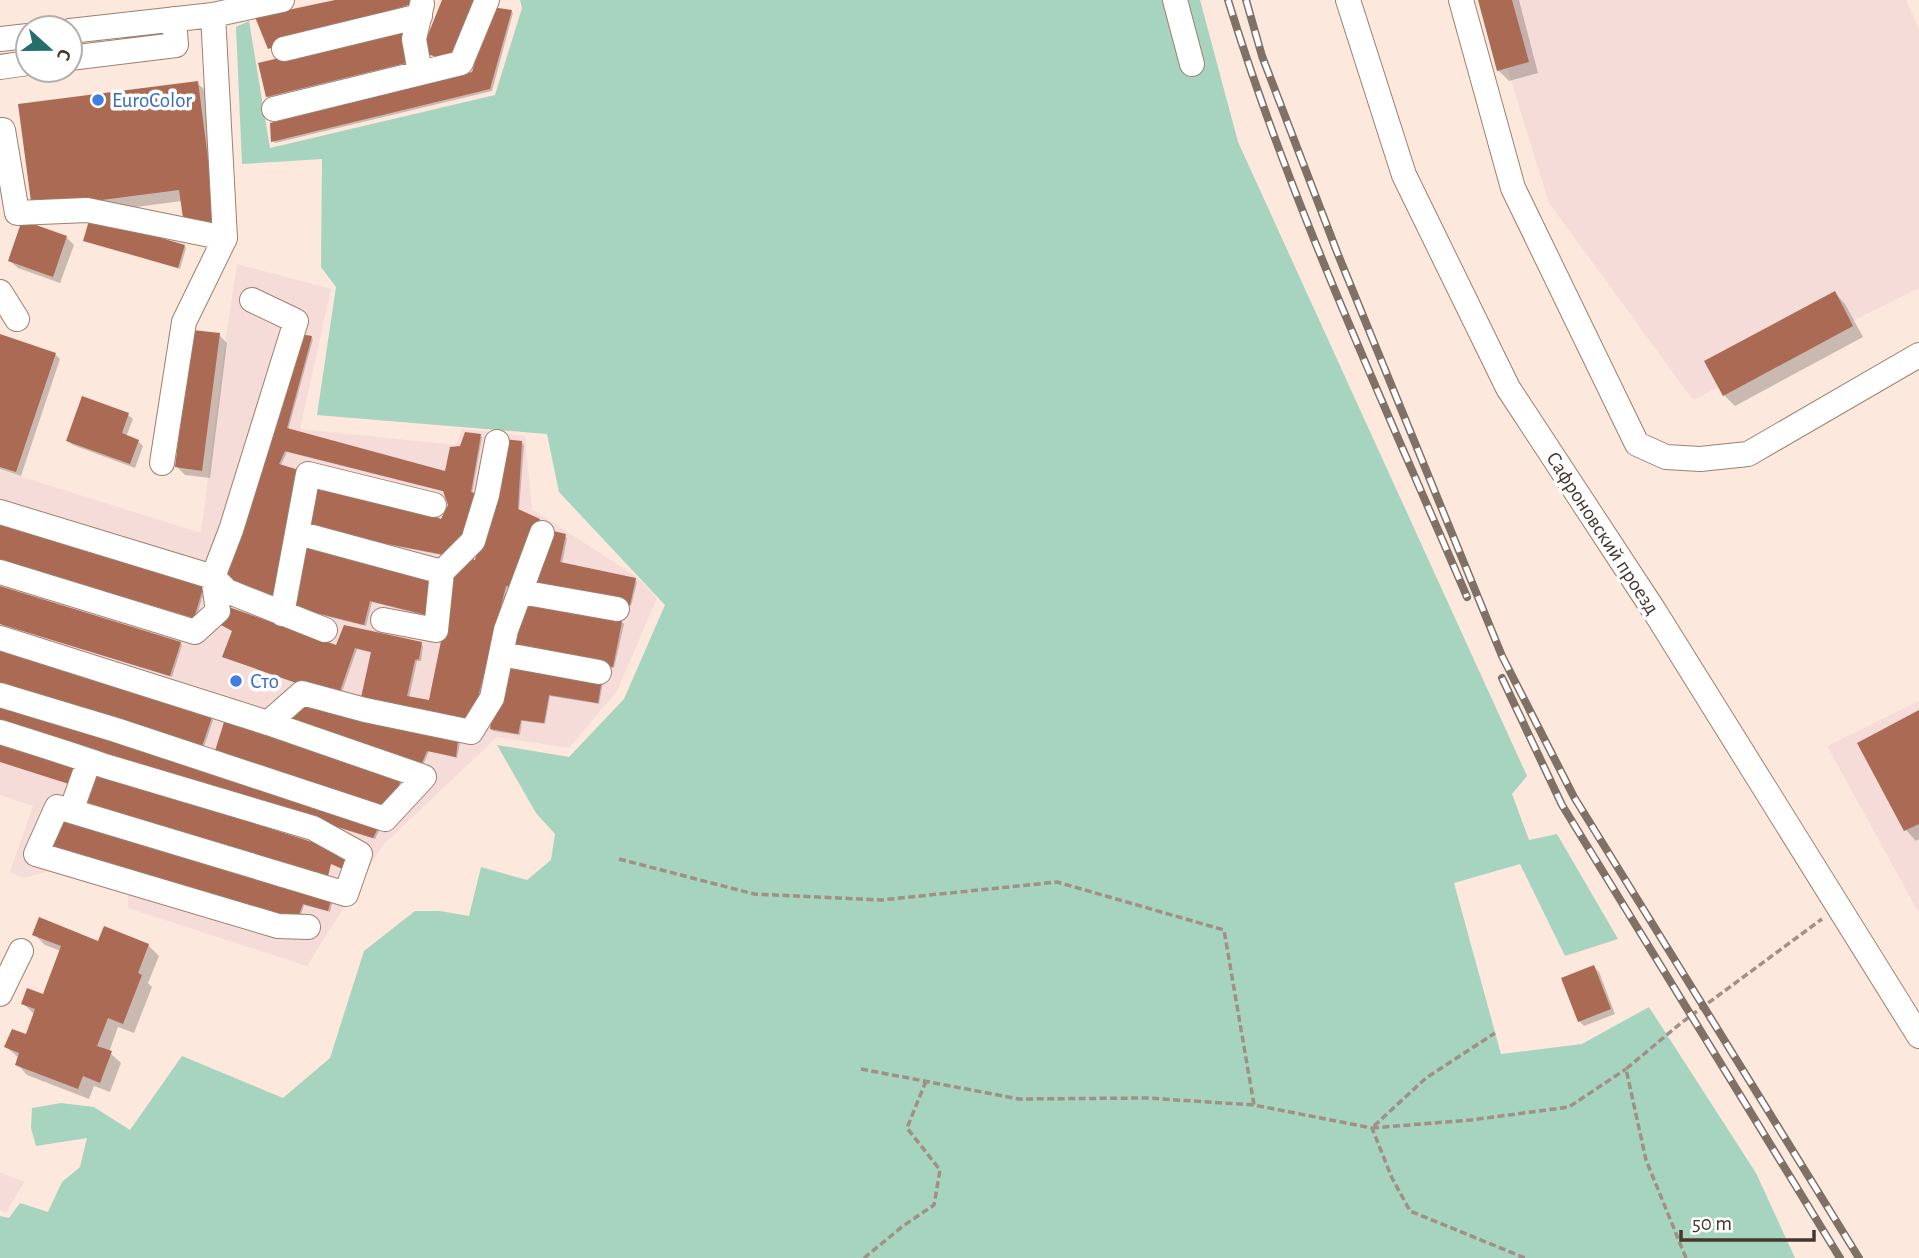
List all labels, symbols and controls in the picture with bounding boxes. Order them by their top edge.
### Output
north arrow [14,14,84,84]
text: С [53,46,74,63]
place label: EuroColor [112,90,192,111]
marker: EuroColor [90,92,106,108]
street label: Сафроновский проезд [1542,448,1663,618]
place label: Сто [250,671,279,692]
marker: Сто [228,673,244,689]
scale bar [1681,1198,1814,1242]
text: 50 m [1692,1213,1732,1234]

